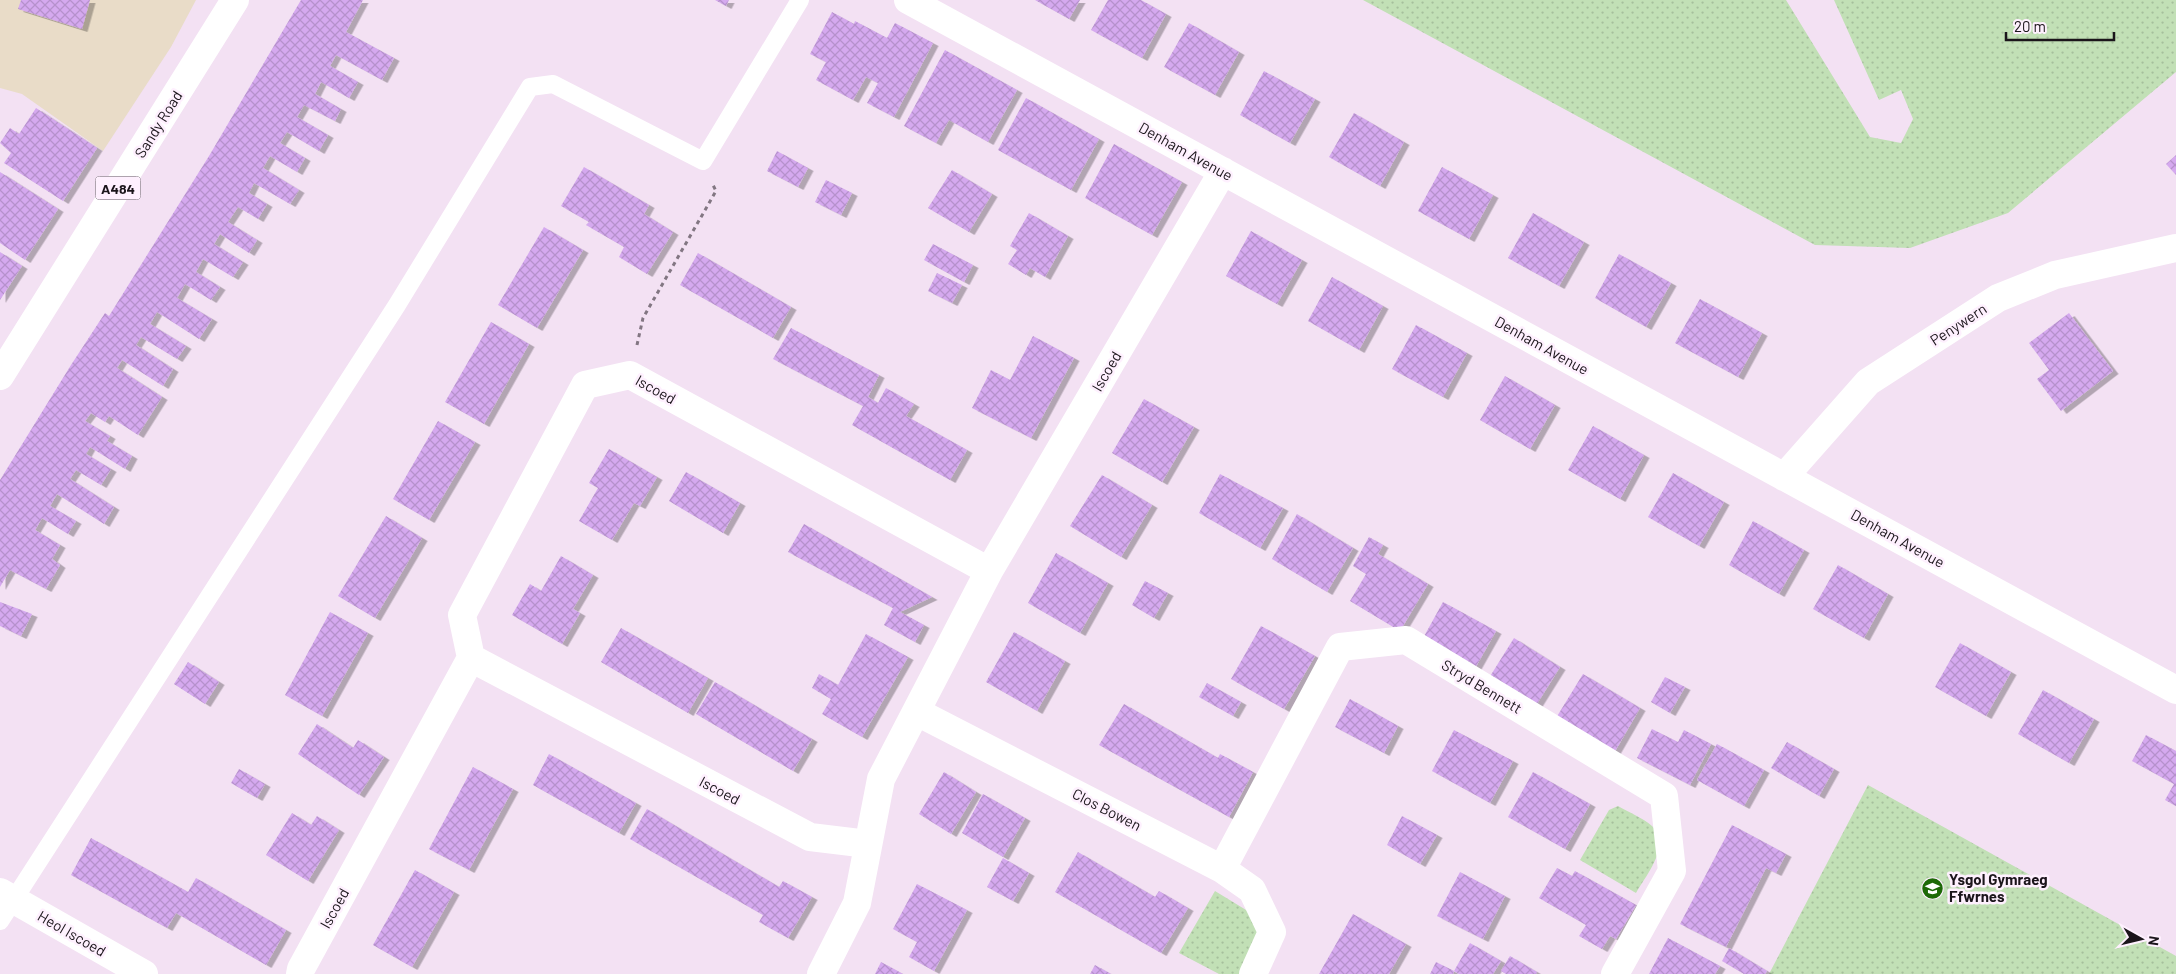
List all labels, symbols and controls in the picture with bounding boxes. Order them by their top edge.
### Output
scale bar [2006,10,2114,42]
text: 20 m [2014,17,2046,35]
street label: Sandy Road [130,87,186,161]
street label: Denham Avenue [1136,118,1236,184]
road number: A484 [96,177,140,200]
street label: Penywern [1926,299,1990,349]
street label: Denham Avenue [1492,312,1592,378]
street label: Iscoed [1087,348,1125,394]
street label: Iscoed [633,371,679,407]
street label: Denham Avenue [1848,505,1948,571]
street label: Stryd Bennett [1439,655,1525,717]
street label: Iscoed [697,772,743,808]
street label: Clos Bowen [1070,784,1144,834]
place label: Ysgol Gymraeg Ffwrnes [1949,870,2048,905]
school or university icon: Ysgol Gymraeg Ffwrnes [1921,876,1945,900]
street label: Iscoed [316,885,352,931]
street label: Heol Iscoed [35,906,109,960]
north arrow [2116,914,2166,964]
text: N [2145,935,2163,947]

